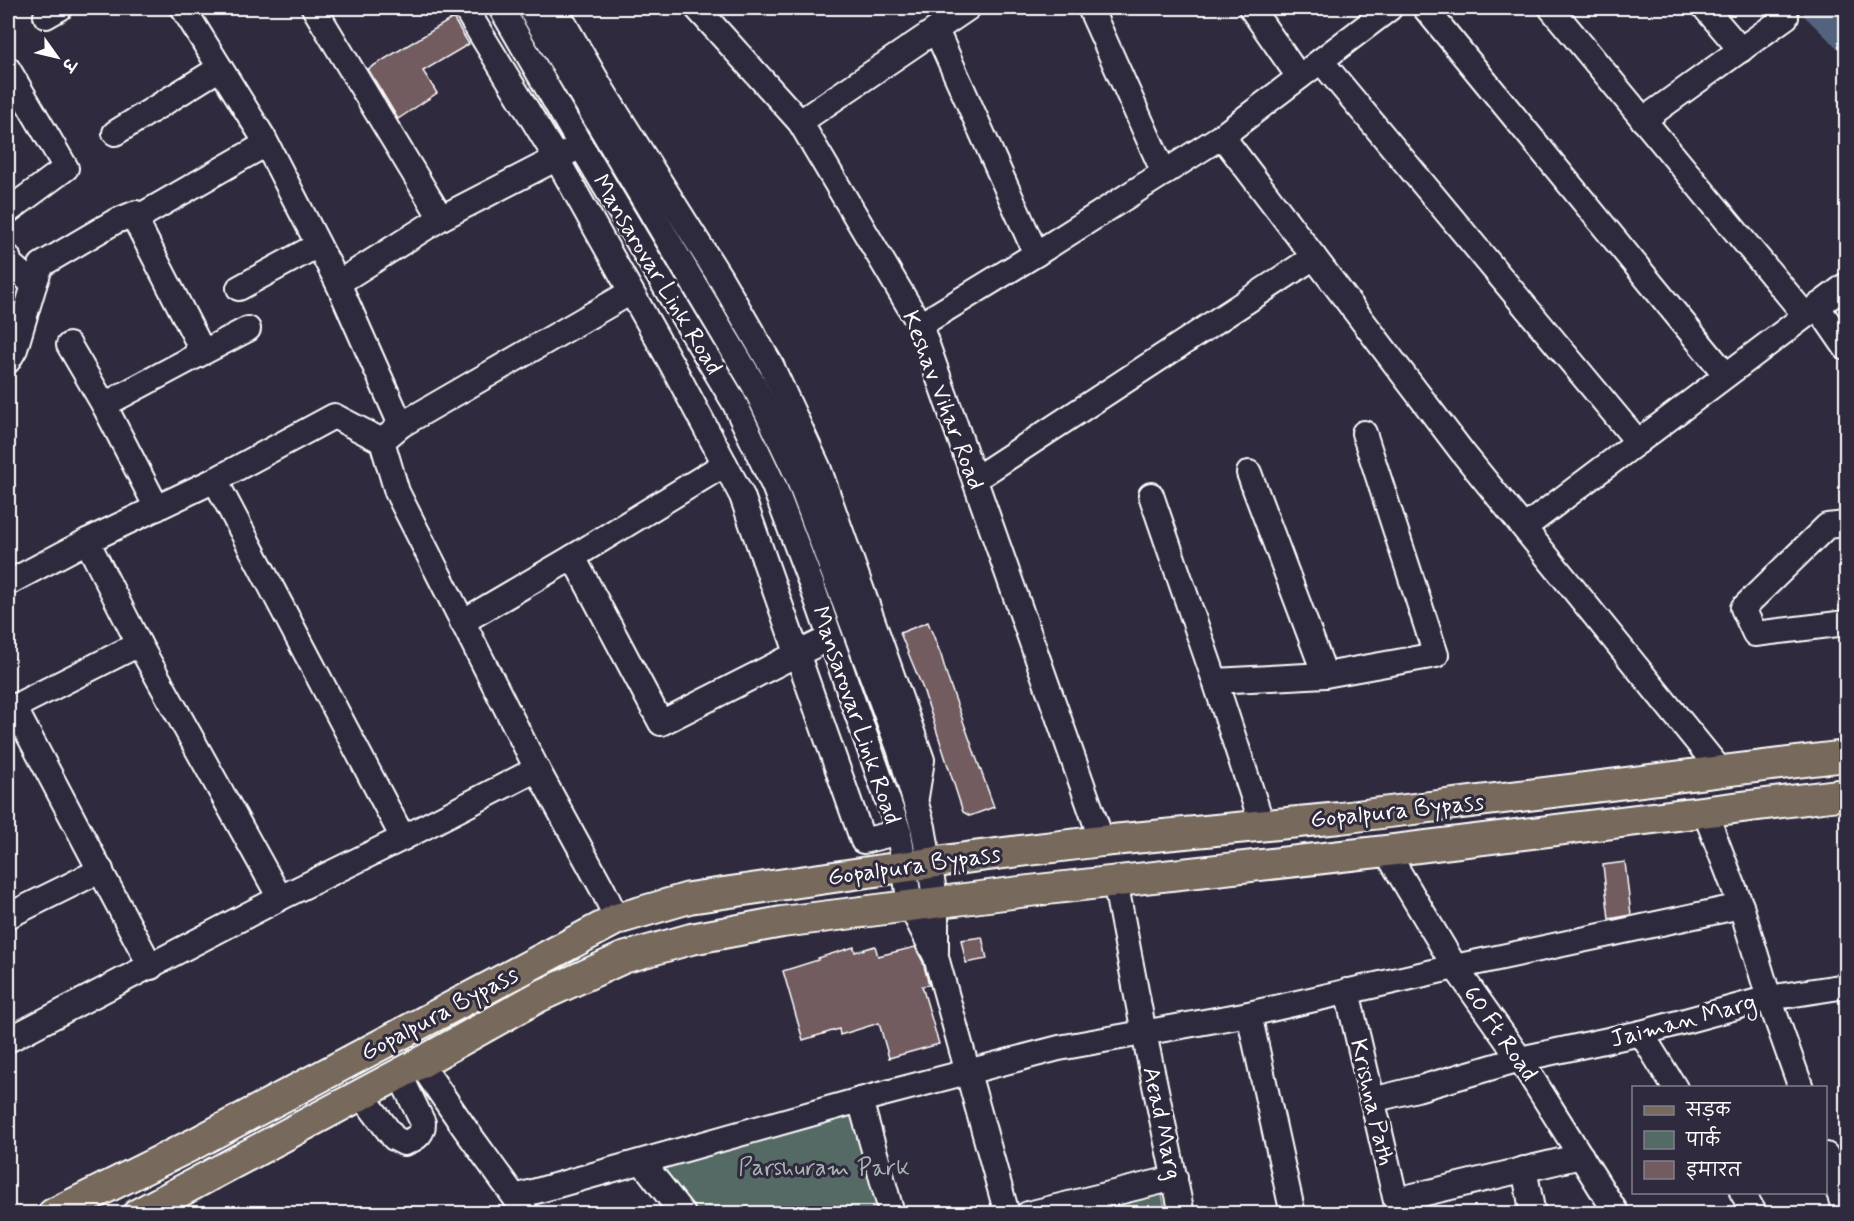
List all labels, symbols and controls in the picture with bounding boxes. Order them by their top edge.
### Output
north arrow [27,27,87,87]
text: उ [56,53,81,76]
street label: Mansarovar Link Road [585,169,729,381]
street label: Keshav Vihar Road [894,307,991,495]
street label: Mansarovar Link Road [804,602,907,829]
street label: Gopalpura Bypass [1309,787,1486,836]
street label: Gopalpura Bypass [826,839,1003,894]
street label: Gopalpura Bypass [355,959,524,1069]
street label: 60 Ft Road [1455,980,1544,1088]
street label: Jaiman Marg [1607,987,1760,1058]
street label: Krishna Path [1342,1036,1401,1169]
street label: Aead Marg [1134,1064,1189,1183]
legend [1632,1086,1827,1194]
text: सड़क [1685,1099,1731,1123]
text: पार्क [1685,1126,1721,1153]
park label: Parshuram Park [738,1153,910,1184]
text: इमारत [1686,1159,1742,1183]

